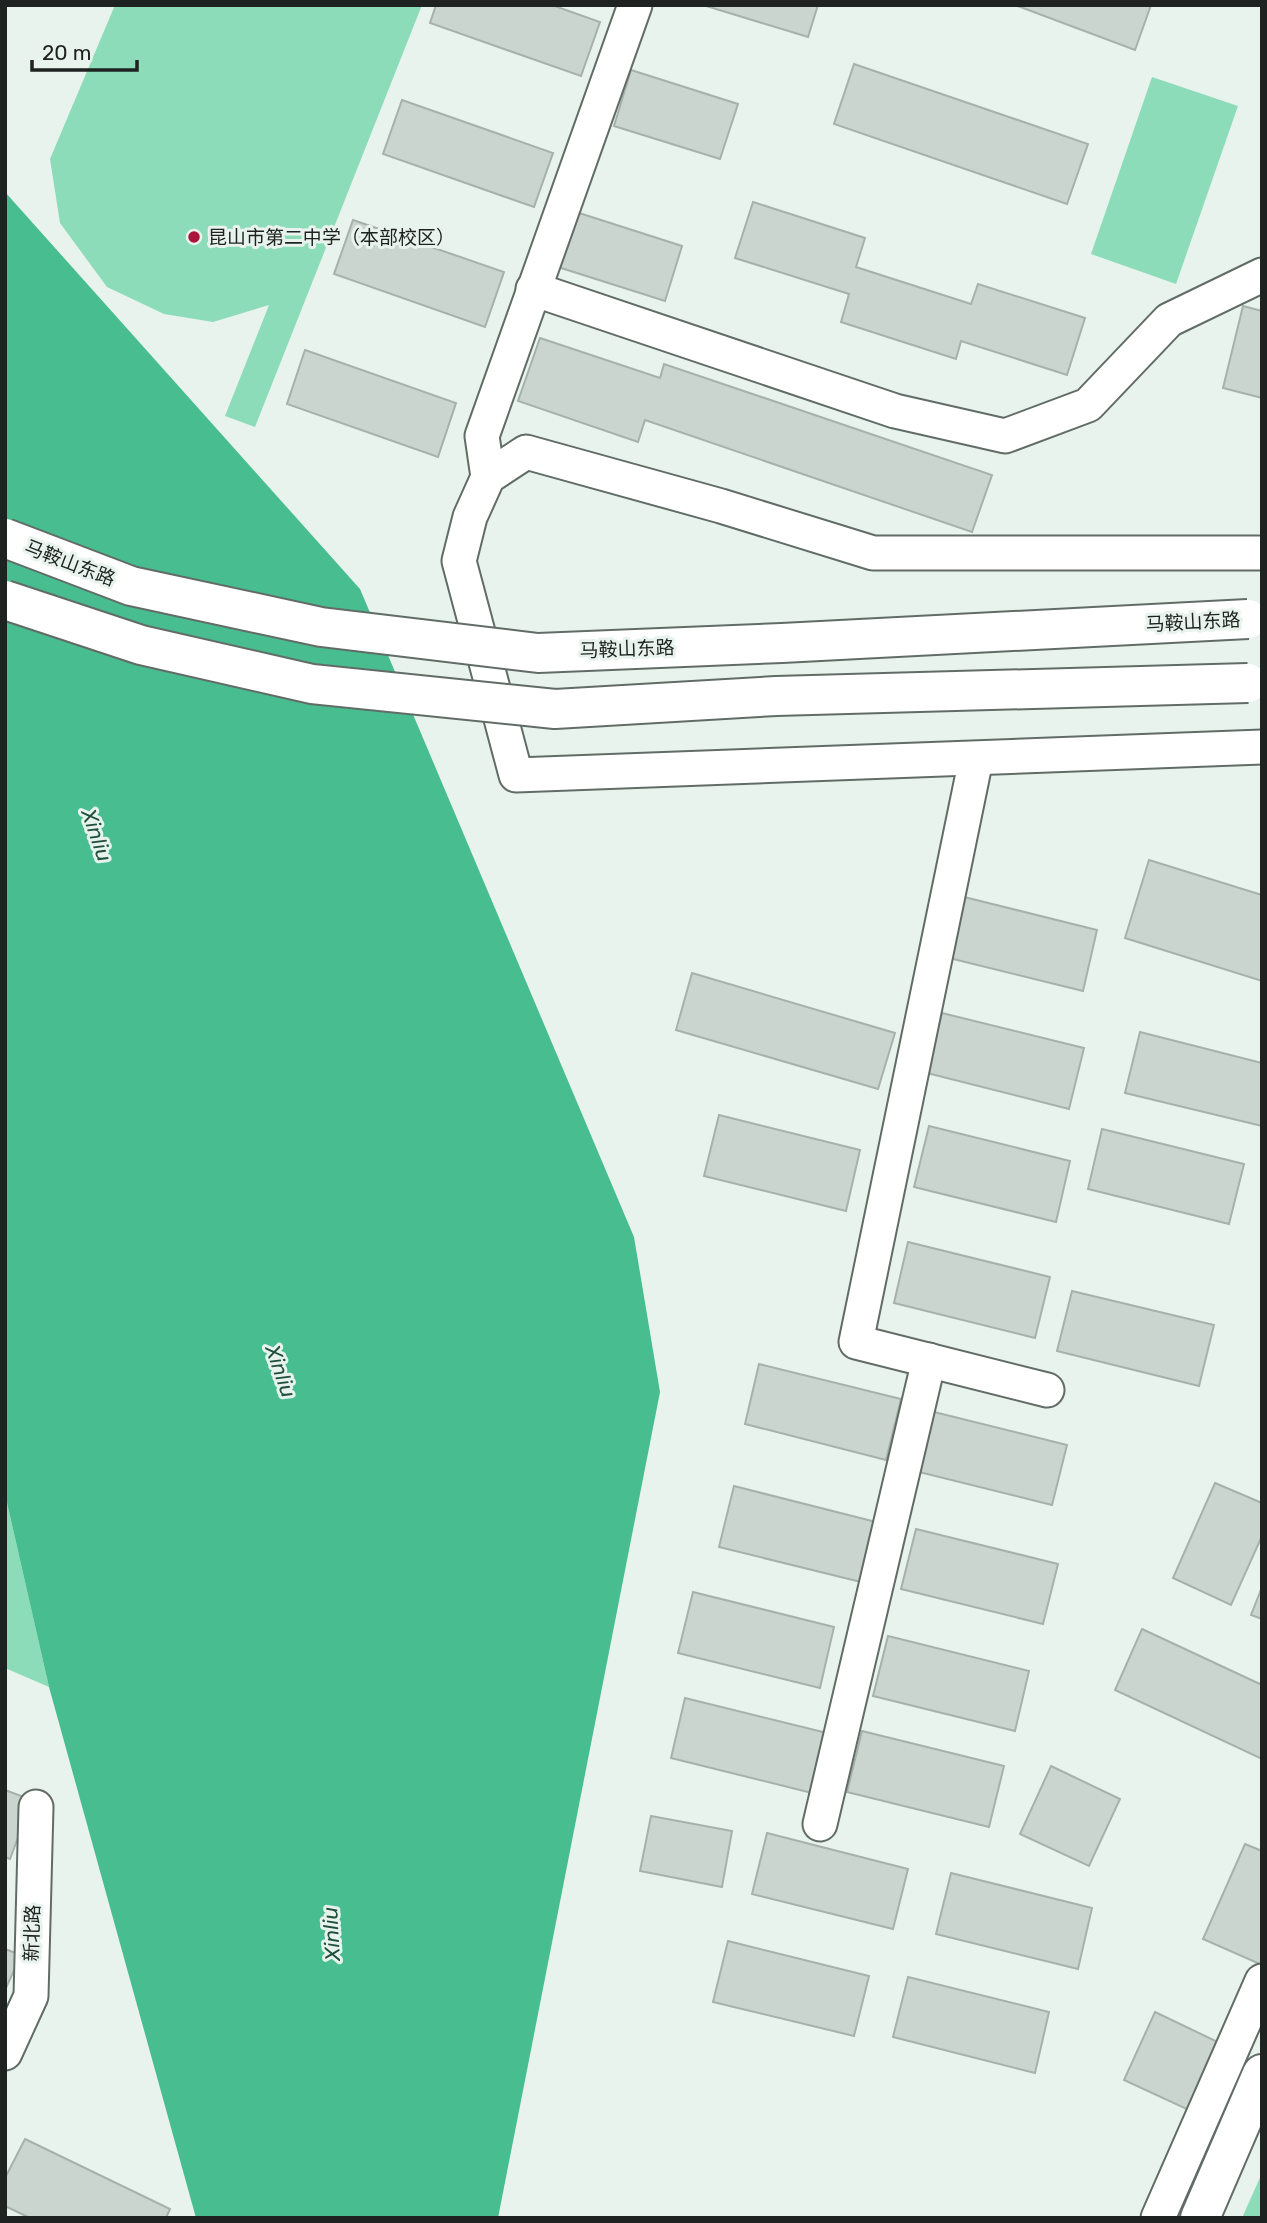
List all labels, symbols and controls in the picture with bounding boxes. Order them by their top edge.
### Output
scale bar [32,28,136,72]
text: 20 m [42,40,91,65]
place label: 昆山市第二中学（本部校区） [208,226,455,249]
marker: 昆山市第二中学（本部校区） [186,229,202,245]
street label: 马鞍山东路 [22,535,118,591]
street label: 马鞍山东路 [1145,608,1241,636]
street label: 马鞍山东路 [579,636,675,662]
water label: Xinliu [76,804,118,865]
water label: Xinliu [260,1340,302,1401]
street label: 新北路 [20,1904,44,1962]
water label: Xinliu [317,1906,345,1963]

